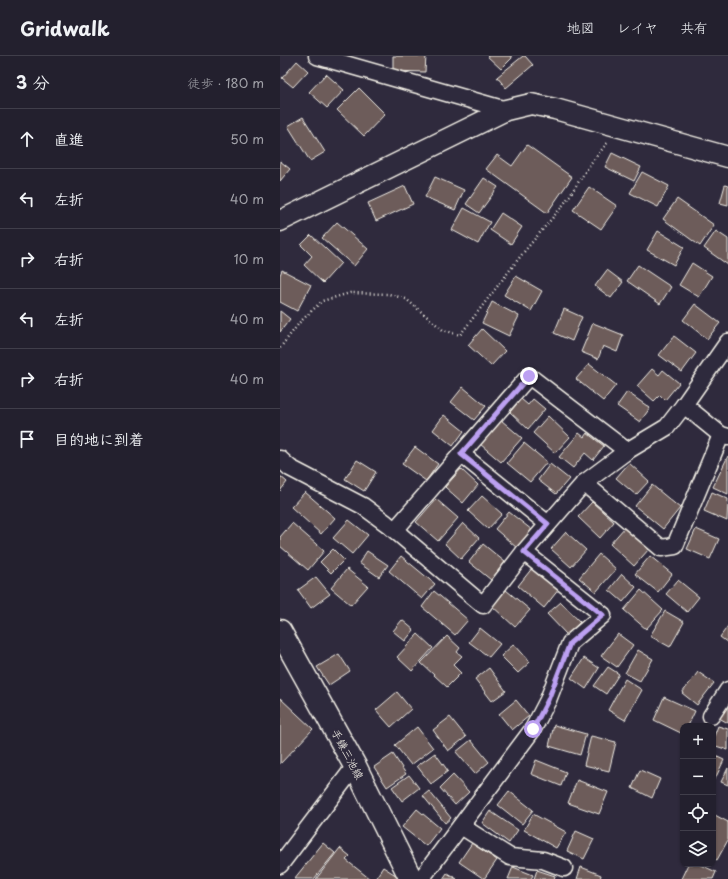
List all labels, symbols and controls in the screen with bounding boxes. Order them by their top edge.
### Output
text: Gridwalk [20,14,110,42]
text: 地図 [567,17,595,38]
text: レイヤ [617,17,658,38]
text: 共有 [680,17,708,38]
text: 3 分 [16,69,50,95]
text: 徒歩 · 180 m [188,73,264,92]
text: 直進 [54,127,84,150]
icon: ahead [16,128,38,150]
text: 50 m [230,129,264,148]
text: 左折 [54,187,84,210]
icon: left [16,188,38,210]
text: 40 m [230,189,264,208]
text: 右折 [54,247,84,270]
icon: right [16,248,38,270]
text: 10 m [234,249,264,268]
text: 左折 [54,307,84,330]
icon: left [16,308,38,330]
text: 40 m [230,309,264,328]
text: 右折 [54,367,84,390]
route end [520,367,538,385]
icon: right [16,368,38,390]
text: 40 m [230,369,264,388]
text: 目的地に到着 [54,427,144,450]
icon: arrive [16,428,38,450]
route start [524,720,542,738]
map controls [680,723,716,867]
button: + [680,723,716,759]
street label: 手鎌三池線 [328,726,368,782]
button: − [680,759,716,795]
button: locate [680,795,716,831]
button: layers [680,831,716,867]

